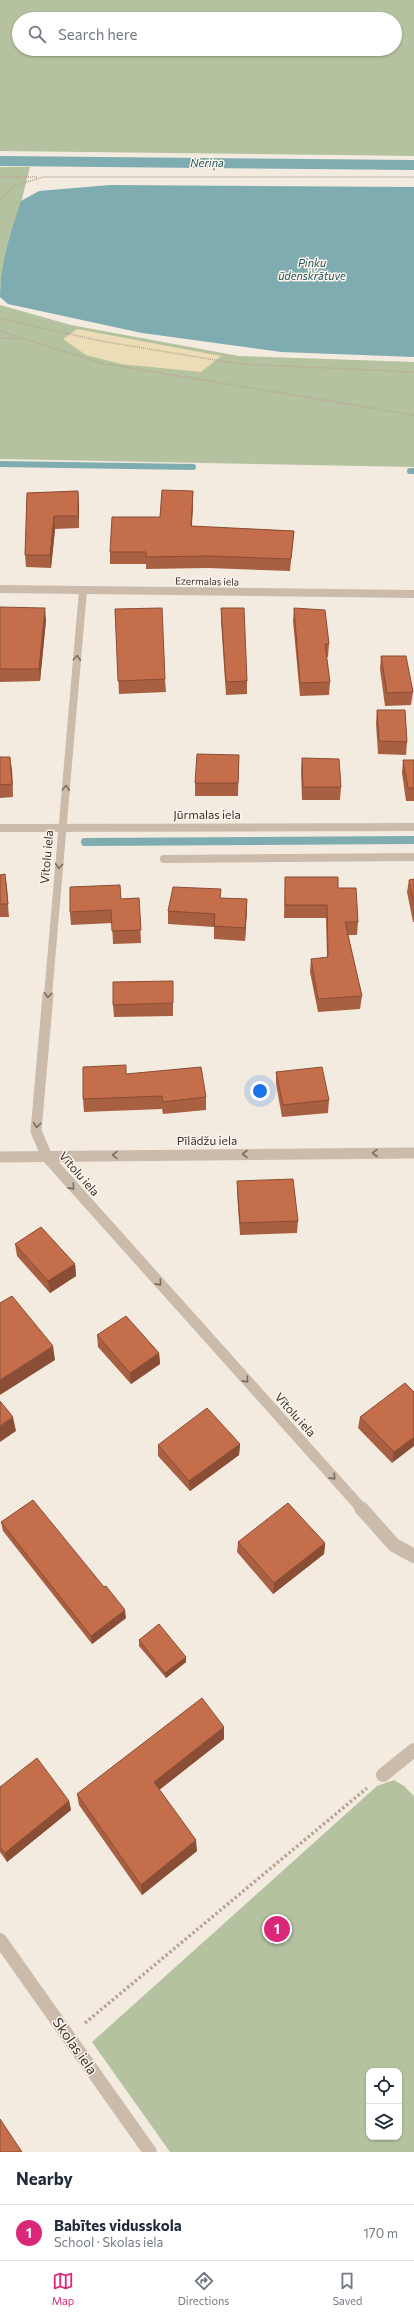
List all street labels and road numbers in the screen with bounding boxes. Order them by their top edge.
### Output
street label: Ezermalas iela [175,574,239,588]
street label: Jūrmalas iela [173,807,241,822]
street label: Vītolu iela [37,829,55,884]
street label: Pīlādžu iela [177,1133,237,1147]
street label: Vītolu iela [57,1148,103,1198]
street label: Vītolu iela [272,1390,319,1439]
street label: Skolas iela [50,2014,101,2077]

